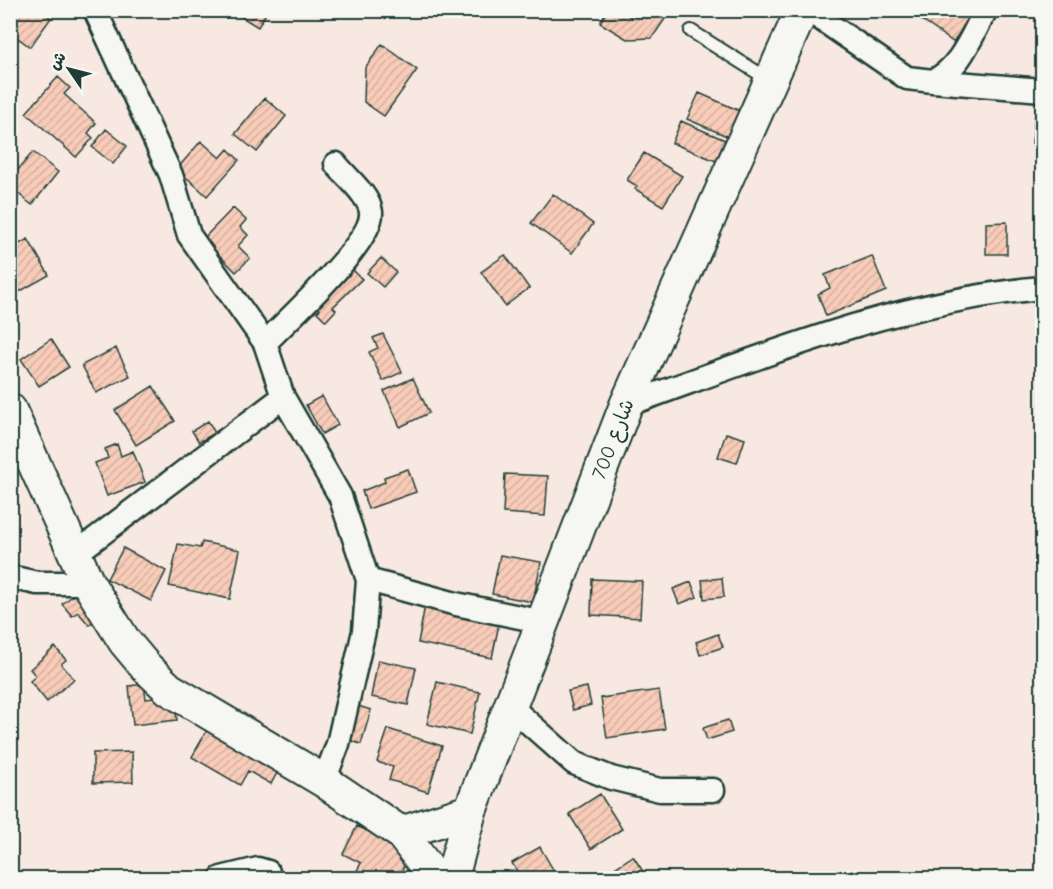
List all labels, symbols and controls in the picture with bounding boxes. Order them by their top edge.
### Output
north arrow [39,39,99,99]
text: ش [45,49,70,73]
street label: شارع 700 [587,396,641,483]

